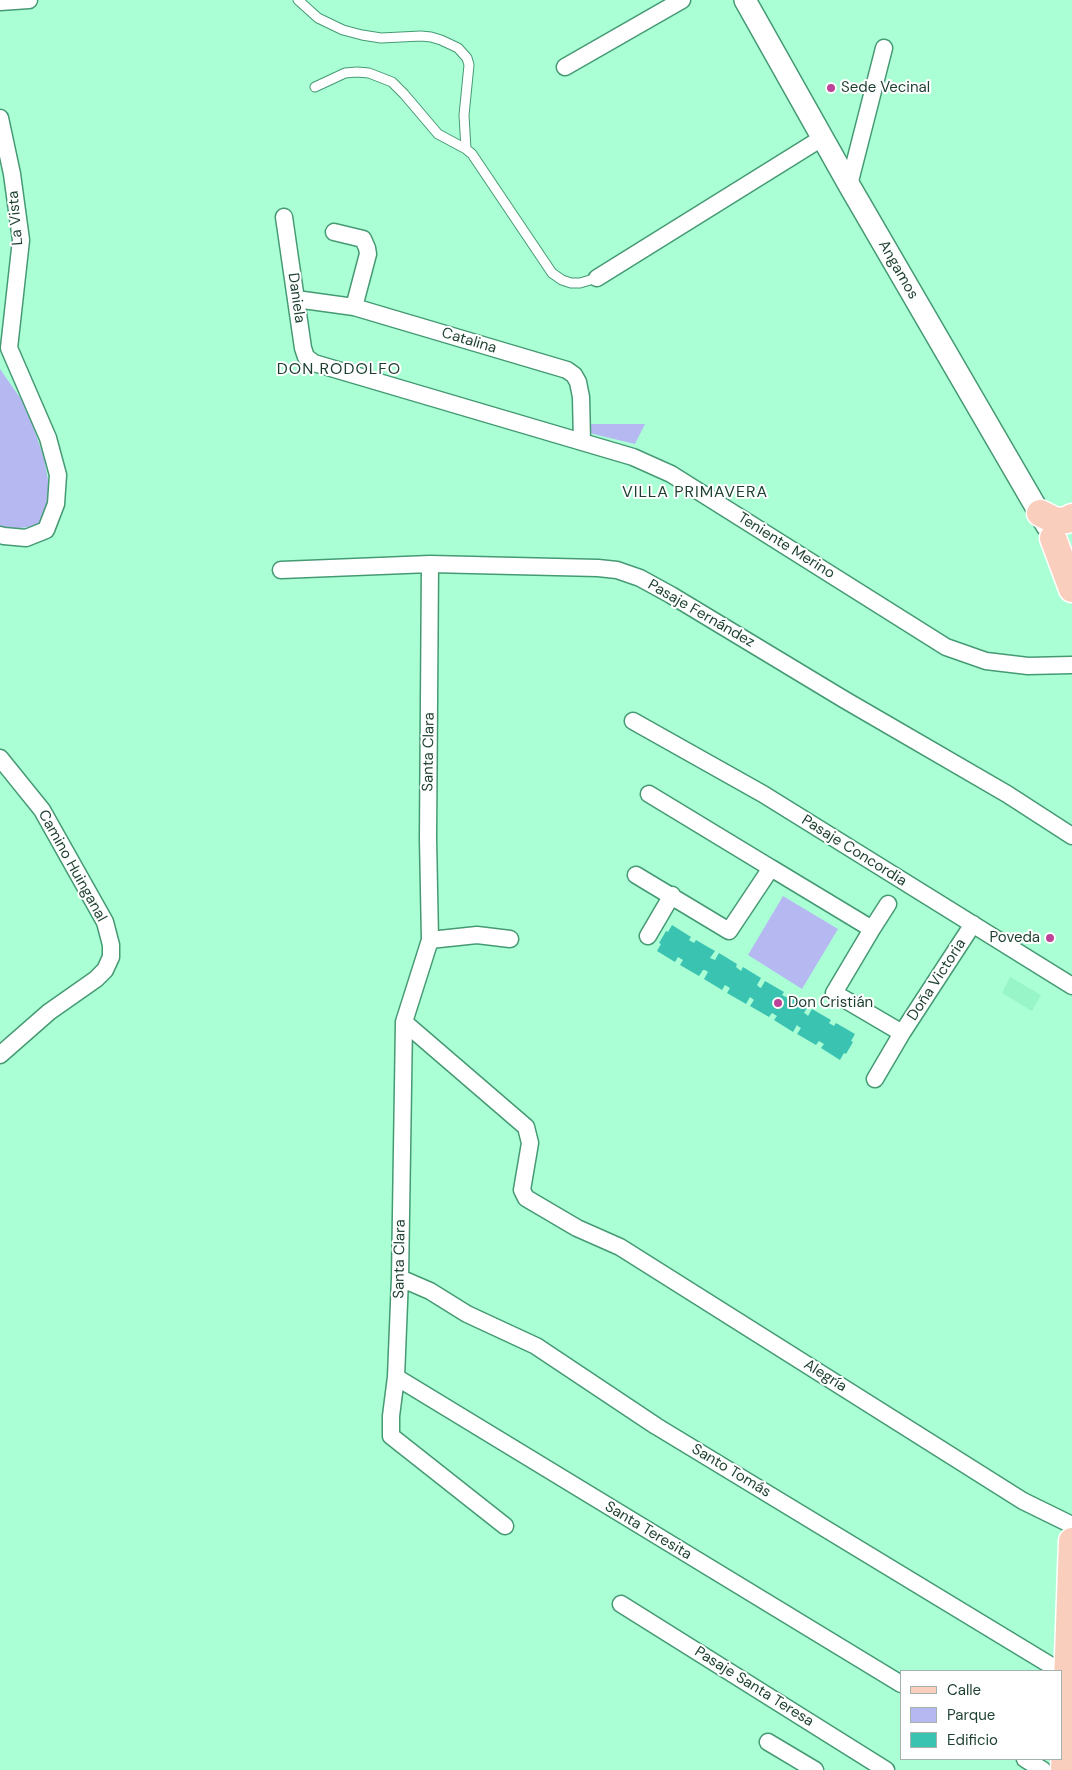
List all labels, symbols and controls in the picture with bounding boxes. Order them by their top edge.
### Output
place label: Sede Vecinal [841,79,930,97]
marker: Sede Vecinal [825,82,837,94]
street label: La Vista [5,190,27,246]
street label: Angamos [874,237,922,303]
street label: Daniela [284,272,308,324]
street label: Catalina [439,324,499,358]
district label: DON RODOLFO [275,360,403,380]
district label: VILLA PRIMAVERA [620,483,770,503]
street label: Teniente Merino [734,509,838,583]
street label: Pasaje Fernández [644,576,758,652]
street label: Santa Clara [419,712,439,792]
street label: Camino Huinganal [34,807,110,925]
street label: Pasaje Concordia [798,811,910,891]
place label: Poveda [990,929,1040,947]
marker: Poveda [1044,932,1056,944]
street label: Doña Victoria [904,936,970,1024]
place label: Don Cristián [788,994,873,1012]
marker: Don Cristián [772,997,784,1009]
street label: Santa Clara [390,1219,410,1299]
street label: Alegría [800,1356,850,1396]
street label: Santo Tomás [688,1440,774,1502]
street label: Santa Teresita [601,1498,695,1564]
street label: Pasaje Santa Teresa [691,1643,817,1731]
legend [900,1670,1062,1760]
text: Calle [947,1680,981,1700]
text: Parque [947,1705,995,1725]
text: Edificio [947,1730,998,1750]

